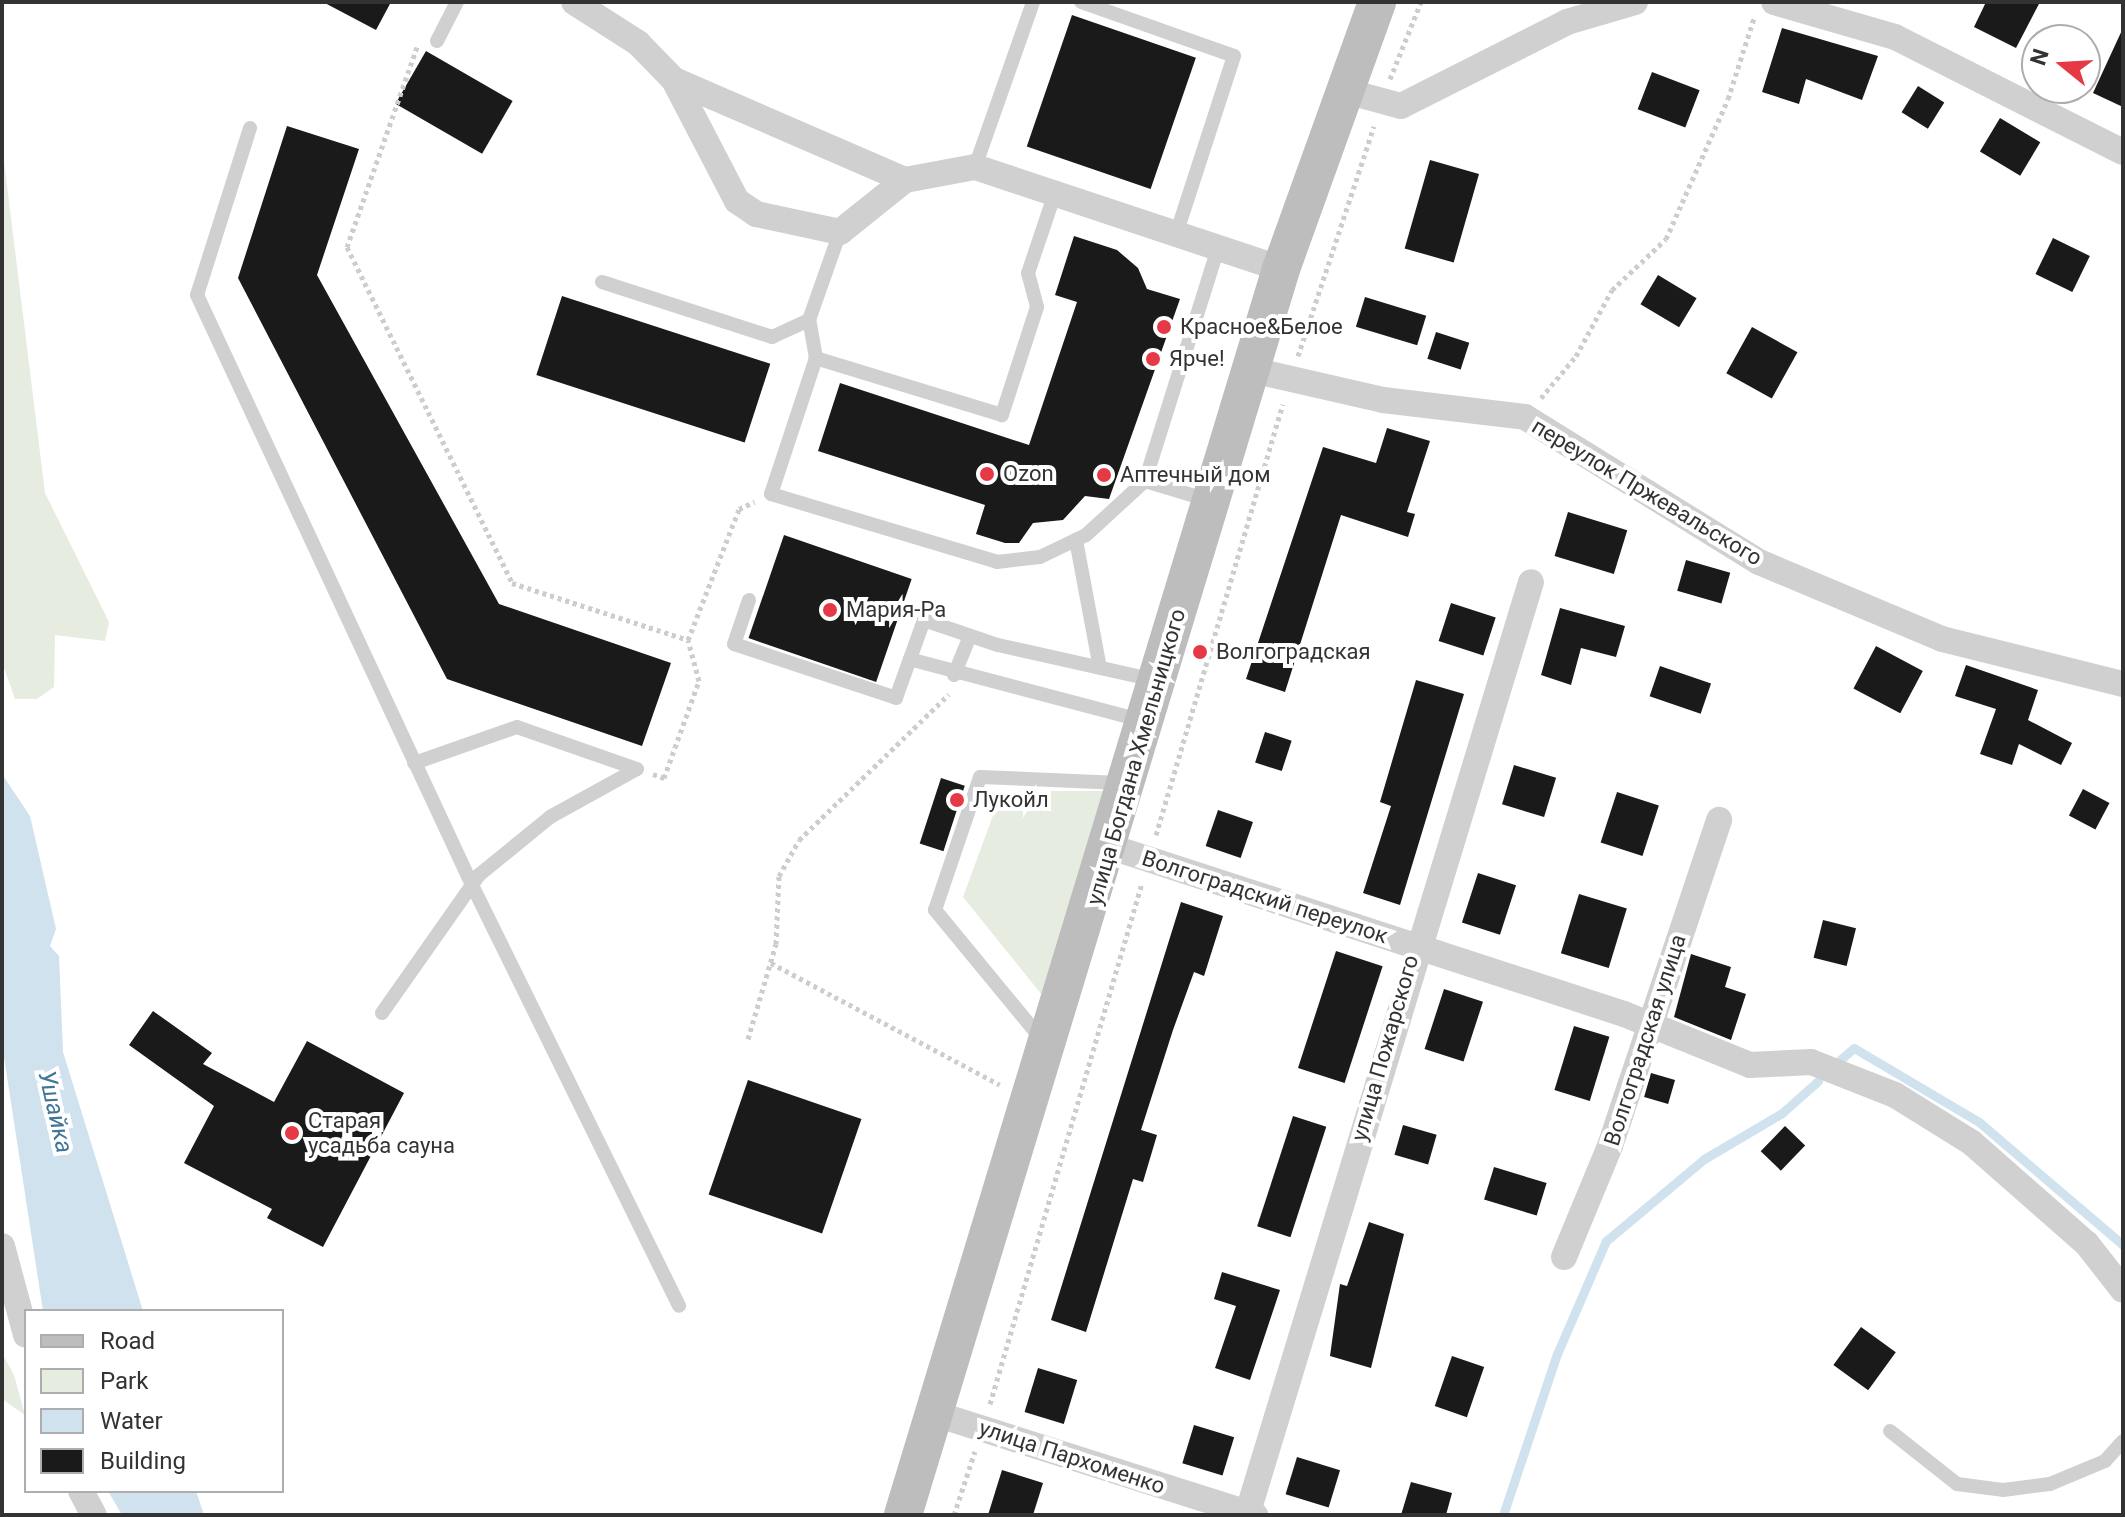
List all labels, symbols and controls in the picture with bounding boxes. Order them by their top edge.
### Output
north arrow [2021,24,2101,104]
text: N [2025,46,2054,68]
place label: Красное&Белое [1180,314,1343,340]
marker: Красное&Белое [1155,318,1173,336]
place label: Ярче! [1169,346,1225,372]
marker: Ярче! [1144,350,1162,368]
street label: переулок Пржевальского [1527,413,1767,571]
place label: Ozon [1003,461,1054,487]
place label: Аптечный дом [1120,462,1270,488]
marker: Ozon [978,465,996,483]
marker: Аптечный дом [1095,466,1113,484]
place label: Мария-Ра [846,597,946,623]
marker: Мария-Ра [821,601,839,619]
street label: улица Богдана Хмельницкого [1081,606,1191,908]
place label: Волгоградская [1216,639,1371,665]
marker: Волгоградская [1191,643,1209,661]
place label: Лукойл [973,787,1049,813]
marker: Лукойл [948,791,966,809]
street label: Волгоградский переулок [1139,845,1391,949]
street label: Волгоградская улица [1598,931,1692,1149]
street label: улица Пожарского [1346,952,1424,1144]
water label: Ушайка [32,1068,78,1156]
place label: Старая усадьба сауна [308,1107,455,1158]
marker: Старая усадьба сауна [283,1124,301,1142]
legend [24,1309,284,1493]
text: Road [100,1327,155,1355]
text: Park [100,1367,148,1395]
text: Water [100,1407,163,1435]
street label: улица Пархоменко [976,1414,1168,1500]
text: Building [100,1447,186,1475]

